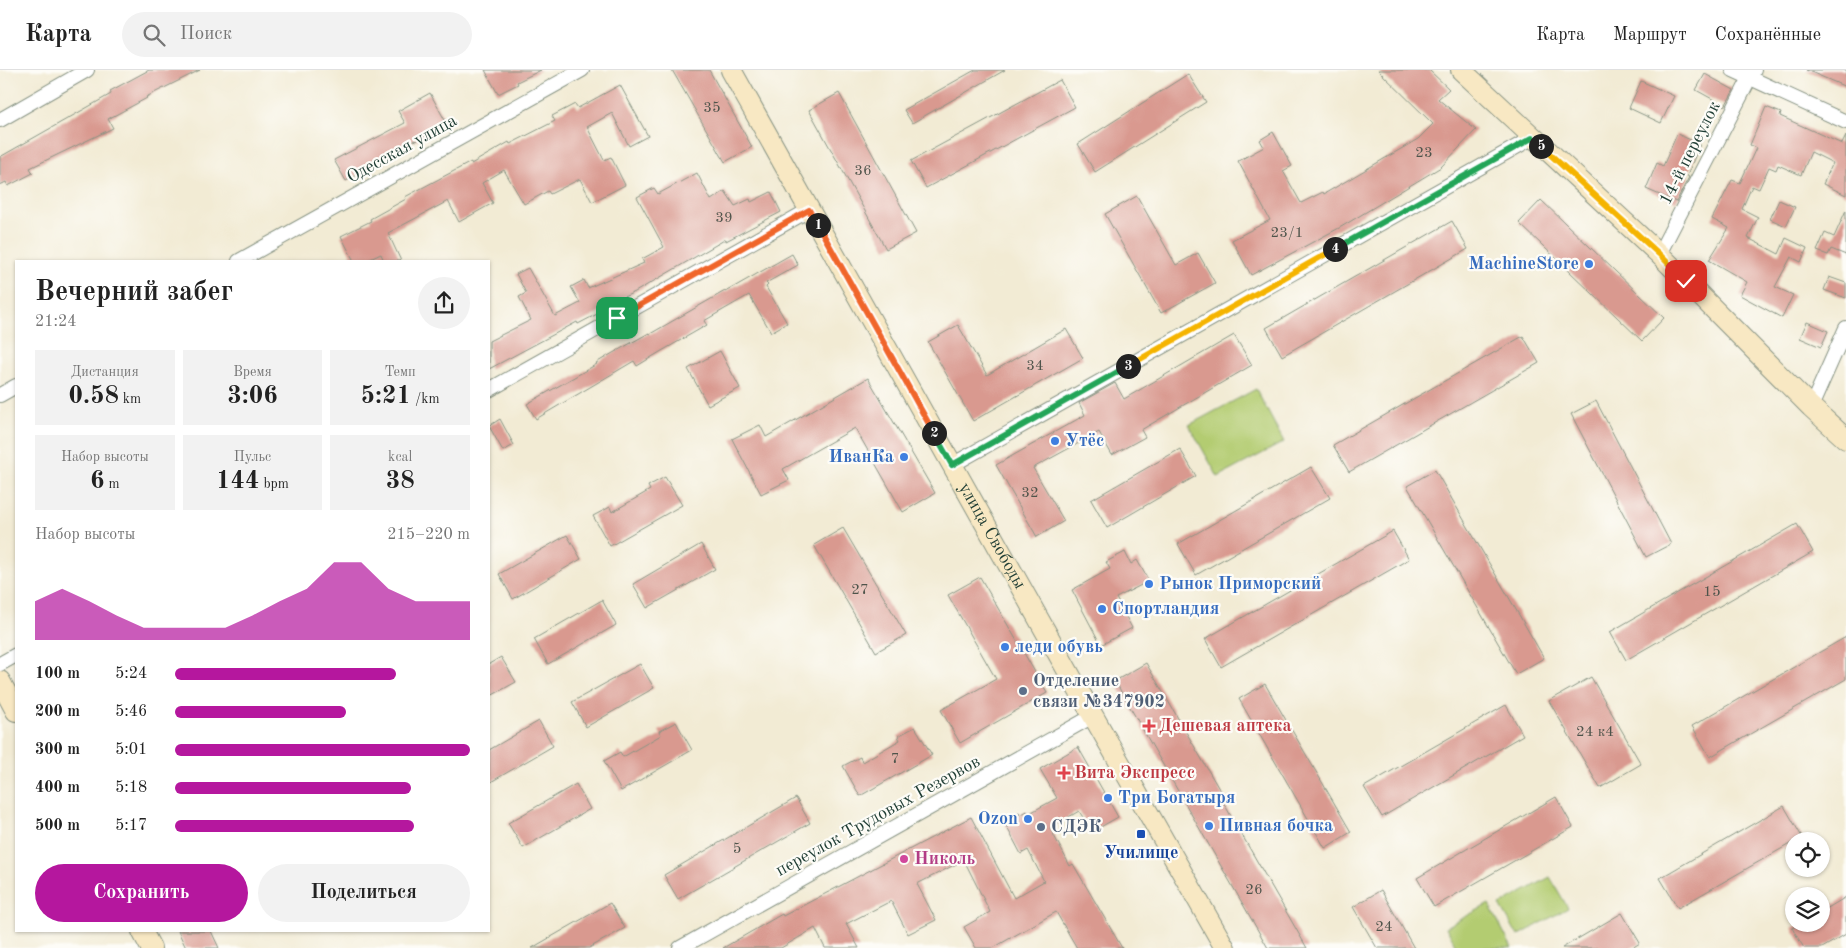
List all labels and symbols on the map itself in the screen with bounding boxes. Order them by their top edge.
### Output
street label: 14-й переулок [1656,98,1724,208]
house number: 35 [703,101,721,116]
street label: Одесская улица [344,111,460,187]
pin: 5 [1528,134,1554,158]
house number: 23 [1415,146,1433,161]
house number: 36 [854,164,872,179]
house number: 39 [715,211,733,226]
pin: 1 [806,212,830,238]
house number: 23/1 [1271,226,1303,241]
pin: 4 [1322,236,1348,262]
place label: MachineStore [1468,255,1579,273]
marker: MachineStore [1583,258,1595,270]
pin [1665,260,1707,302]
pin [596,297,638,339]
pin: 3 [1116,354,1140,378]
house number: 34 [1026,359,1044,374]
pin: 2 [922,420,946,446]
place label: Утёс [1065,432,1105,450]
marker: Утёс [1049,435,1061,447]
place label: ИванКа [828,448,894,466]
marker: ИванКа [898,451,910,463]
street label: улица Свободы [955,480,1029,592]
house number: 32 [1021,486,1039,501]
place label: Рынок Приморский [1159,575,1321,593]
marker: Рынок Приморский [1143,578,1155,590]
house number: 27 [851,583,869,598]
house number: 15 [1703,585,1721,600]
place label: Спортландия [1112,600,1219,618]
marker: Спортландия [1096,603,1108,615]
place label: леди обувь [1015,638,1103,656]
marker: леди обувь [999,641,1011,653]
place label: Отделение связи №347902 [1033,672,1165,711]
marker: Отделение связи №347902 [1017,685,1029,697]
place label: Дешевая аптека [1159,717,1292,735]
marker: Дешевая аптека [1143,720,1155,732]
house number: 24 к4 [1576,725,1614,740]
street label: переулок Трудовых Резервов [773,752,983,880]
house number: 7 [891,752,899,767]
place label: Вита Экспресс [1074,764,1195,782]
marker: Вита Экспресс [1058,767,1070,779]
place label: Три Богатыря [1118,789,1235,807]
marker: Три Богатыря [1102,792,1114,804]
place label: Ozon [978,810,1018,828]
marker: Ozon [1022,813,1034,825]
place label: Пивная бочка [1219,817,1333,835]
place label: СДЭК [1051,818,1101,836]
marker: Пивная бочка [1203,820,1215,832]
marker: СДЭК [1035,821,1047,833]
marker: Училище [1135,828,1147,840]
house number: 5 [733,842,741,857]
place label: Училище [1104,844,1178,862]
place label: Николь [914,850,976,868]
marker: Николь [898,853,910,865]
house number: 26 [1245,883,1263,898]
house number: 24 [1375,920,1393,935]

